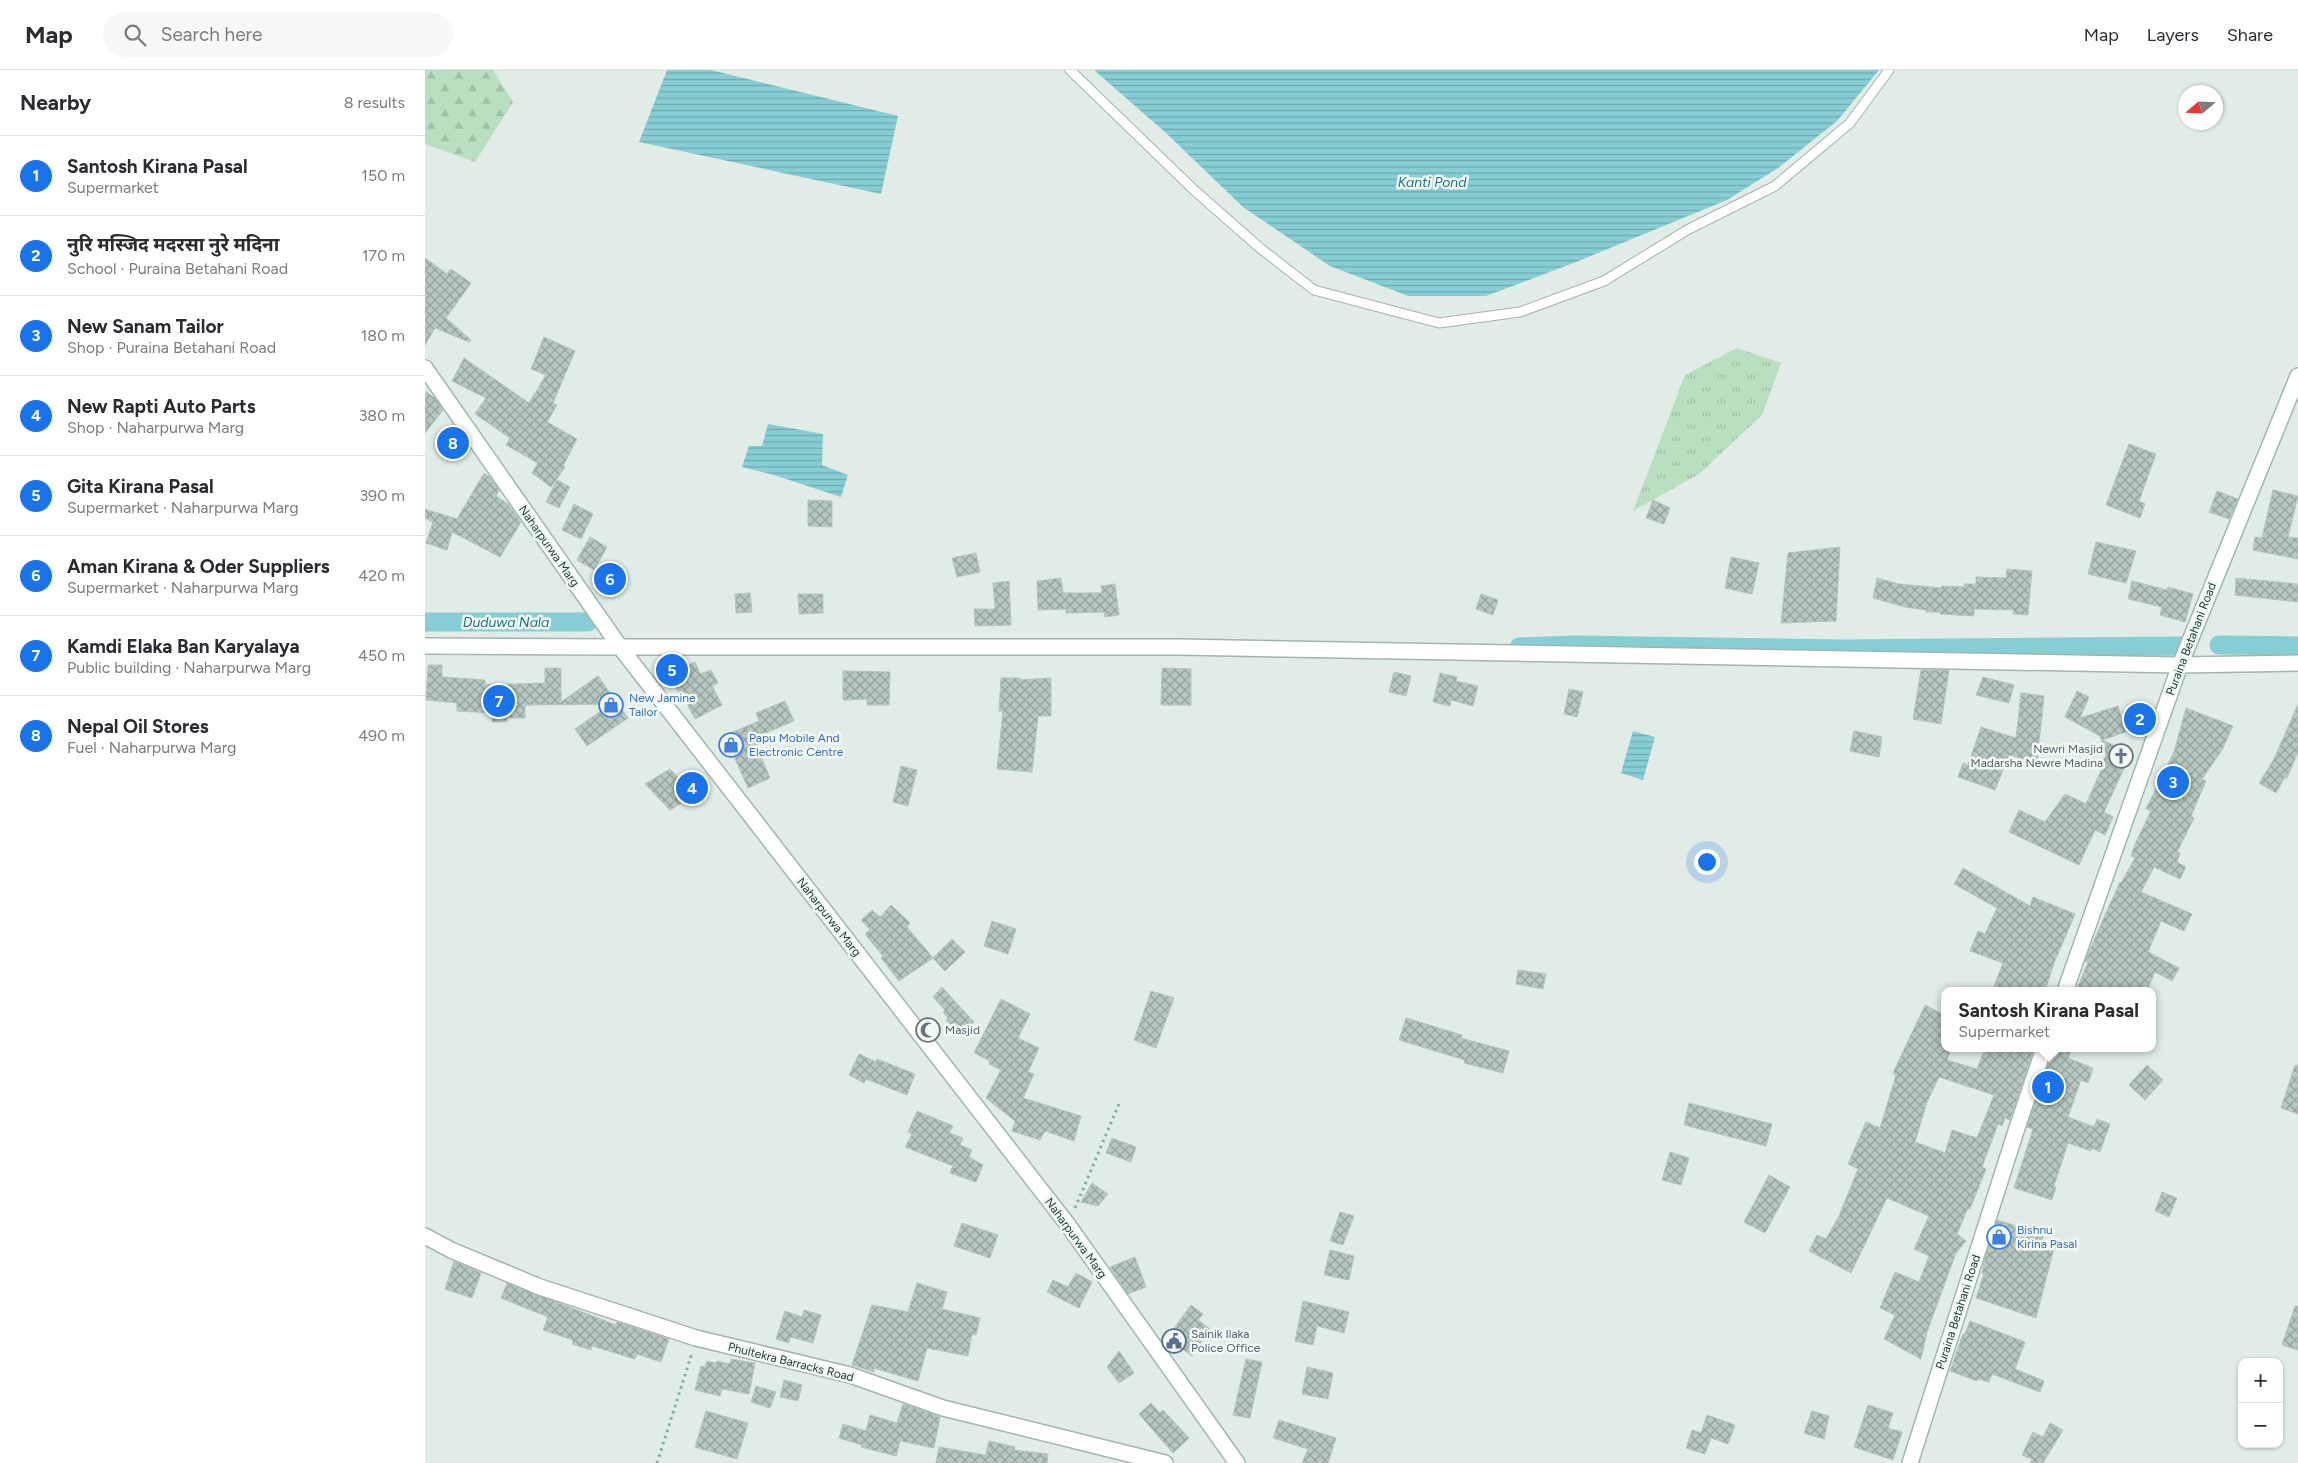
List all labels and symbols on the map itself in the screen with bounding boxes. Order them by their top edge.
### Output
north arrow [2178,85,2223,130]
water label: Kanti Pond [1398,174,1467,191]
pin: 8 [437,424,469,462]
street label: Naharpurwa Marg [516,503,582,589]
pin: 6 [594,560,626,598]
street label: Puraina Betahani Road [2163,581,2219,697]
water label: Duduwa Nala [463,614,549,631]
pin: 5 [656,651,688,689]
pin: 7 [483,682,515,720]
place label: New Jamine Tailor [629,691,696,719]
shop icon: New Jamine Tailor [598,692,624,718]
pin: 2 [2124,700,2156,738]
place label: Papu Mobile And Electronic Centre [749,731,844,759]
shop icon: Papu Mobile And Electronic Centre [718,732,744,758]
place label: Newri Masjid Madarsha Newre Madina [1971,742,2103,770]
church icon: Newri Masjid Madarsha Newre Madina [2108,743,2134,769]
pin: 3 [2157,763,2189,801]
pin: 4 [676,769,708,807]
your location [1694,849,1720,875]
street label: Naharpurwa Marg [794,875,864,959]
mosque icon: Masjid [915,1017,941,1043]
place label: Masjid [945,1023,980,1037]
pin: 1 [2032,1068,2064,1106]
street label: Naharpurwa Marg [1042,1195,1110,1281]
place label: Bishnu Kirina Pasal [2017,1223,2077,1251]
shop icon: Bishnu Kirina Pasal [1986,1224,2012,1250]
street label: Puraina Betahani Road [1933,1253,1983,1371]
place label: Sainik Ilaka Police Office [1191,1327,1261,1355]
public building icon: Sainik Ilaka Police Office [1161,1328,1187,1354]
street label: Phultekra Barracks Road [727,1340,855,1384]

